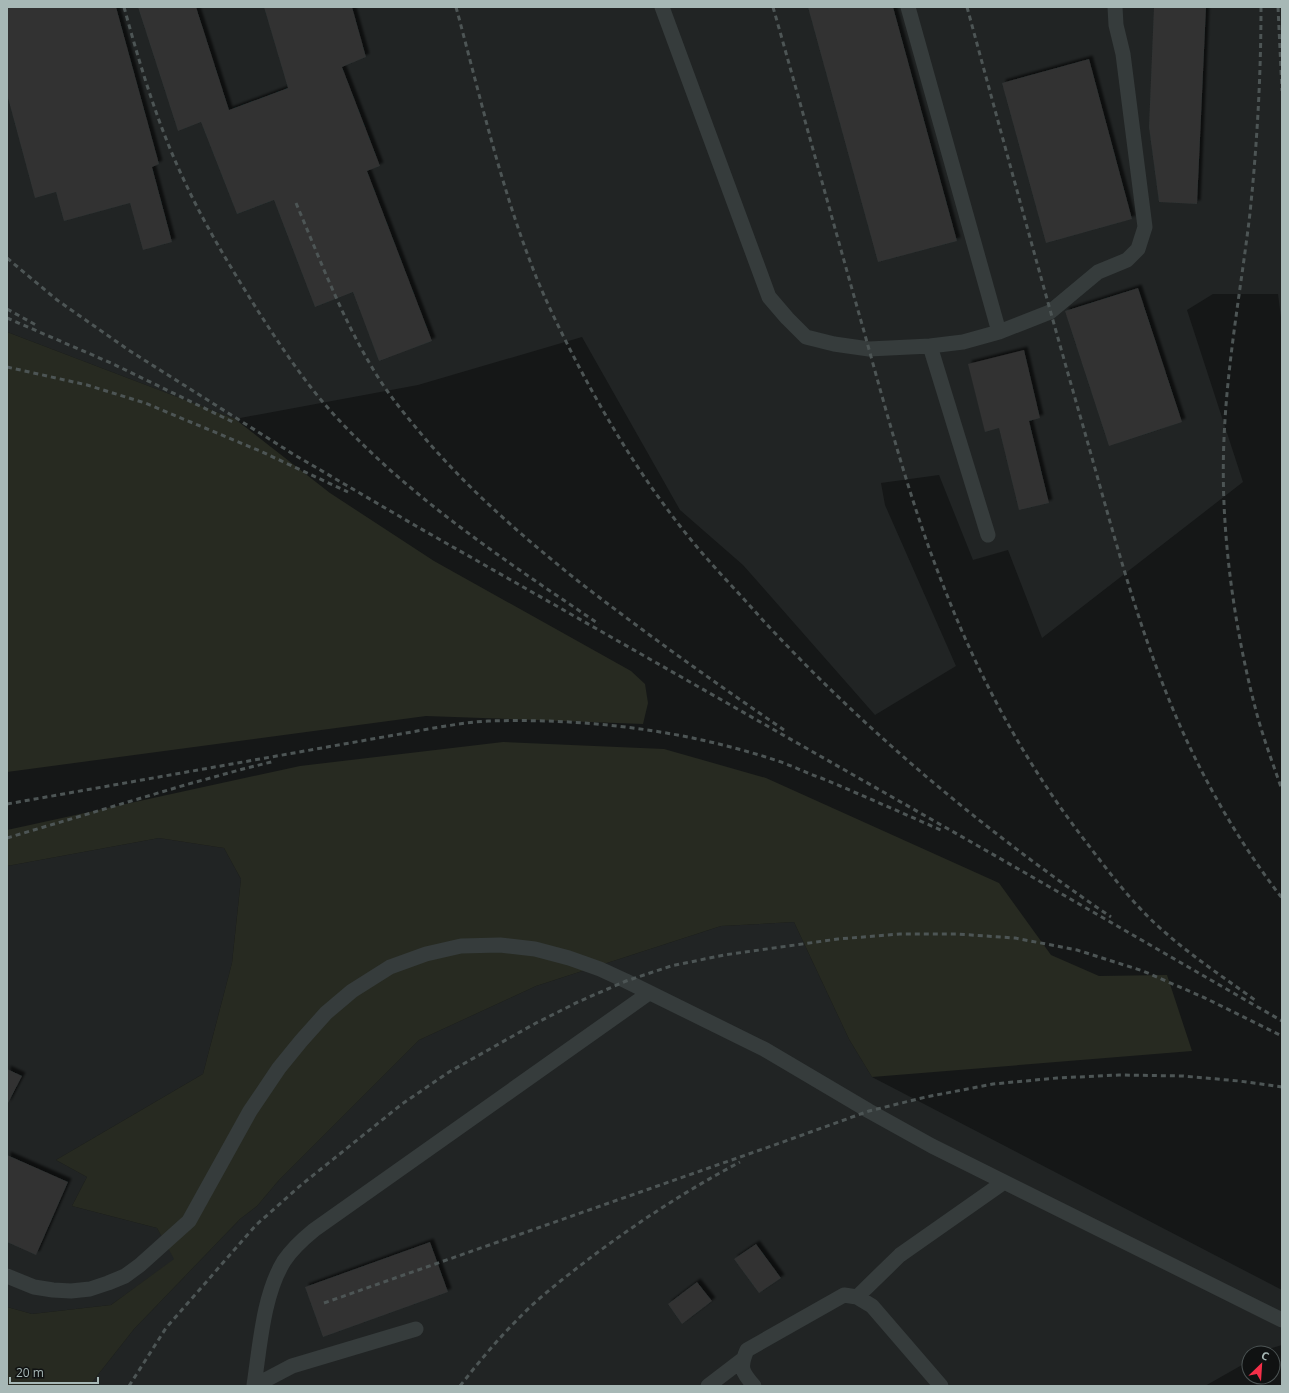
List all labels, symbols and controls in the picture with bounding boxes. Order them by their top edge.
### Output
north arrow [1241,1345,1281,1385]
text: С [1259,1347,1272,1364]
scale bar [10,1359,98,1385]
text: 20 m [16,1364,44,1381]

